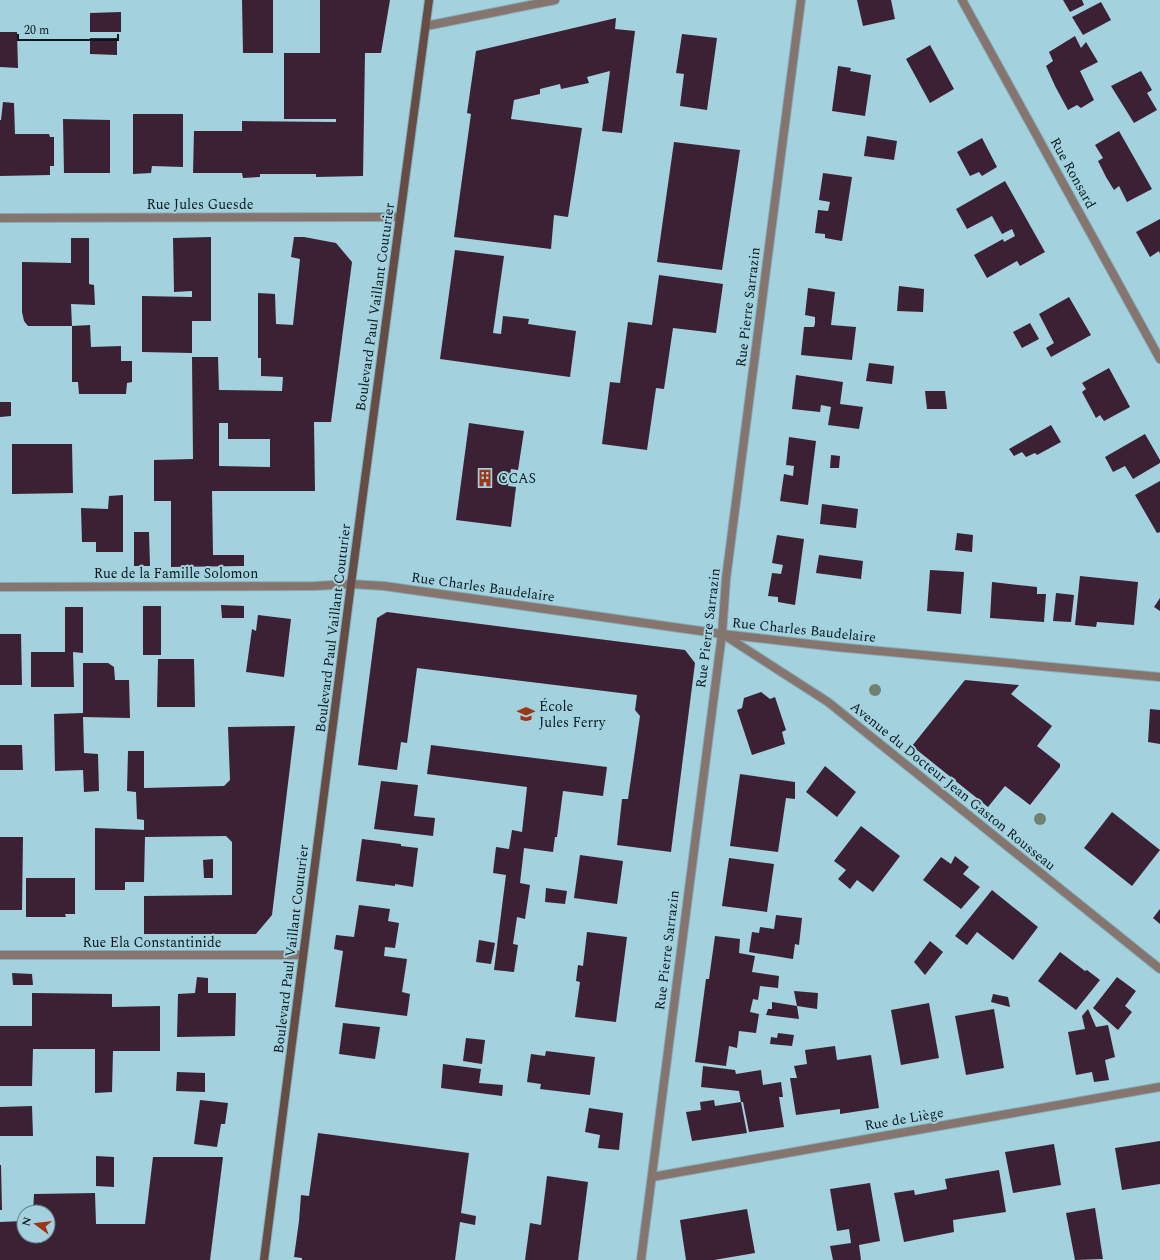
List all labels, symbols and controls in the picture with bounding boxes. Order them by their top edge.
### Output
scale bar [18,16,118,42]
text: 20 m [24,21,49,40]
street label: Rue Ronsard [1045,134,1101,213]
street label: Rue Jules Guesde [146,194,254,215]
street label: Boulevard Paul Vaillant Couturier [350,201,400,413]
street label: Rue Pierre Sarrazin [730,246,766,368]
building icon: CCAS [475,468,495,488]
place label: CCAS [498,468,536,489]
street label: Boulevard Paul Vaillant Couturier [310,522,356,734]
street label: Rue de la Famille Solomon [94,563,258,584]
street label: Rue Charles Baudelaire [410,567,556,607]
street label: Rue Pierre Sarrazin [690,567,726,689]
street label: Rue Charles Baudelaire [731,612,877,648]
place label: École Jules Ferry [539,696,607,733]
street label: Avenue du Docteur Jean Gaston Rousseau [846,696,1060,876]
school or university icon: École Jules Ferry [516,704,536,724]
street label: Boulevard Paul Vaillant Couturier [268,843,314,1055]
street label: Rue Pierre Sarrazin [649,889,685,1011]
street label: Rue Ela Constantinide [82,932,222,953]
street label: Rue de Liège [863,1102,945,1136]
north arrow [16,1204,56,1244]
text: N [17,1215,36,1228]

